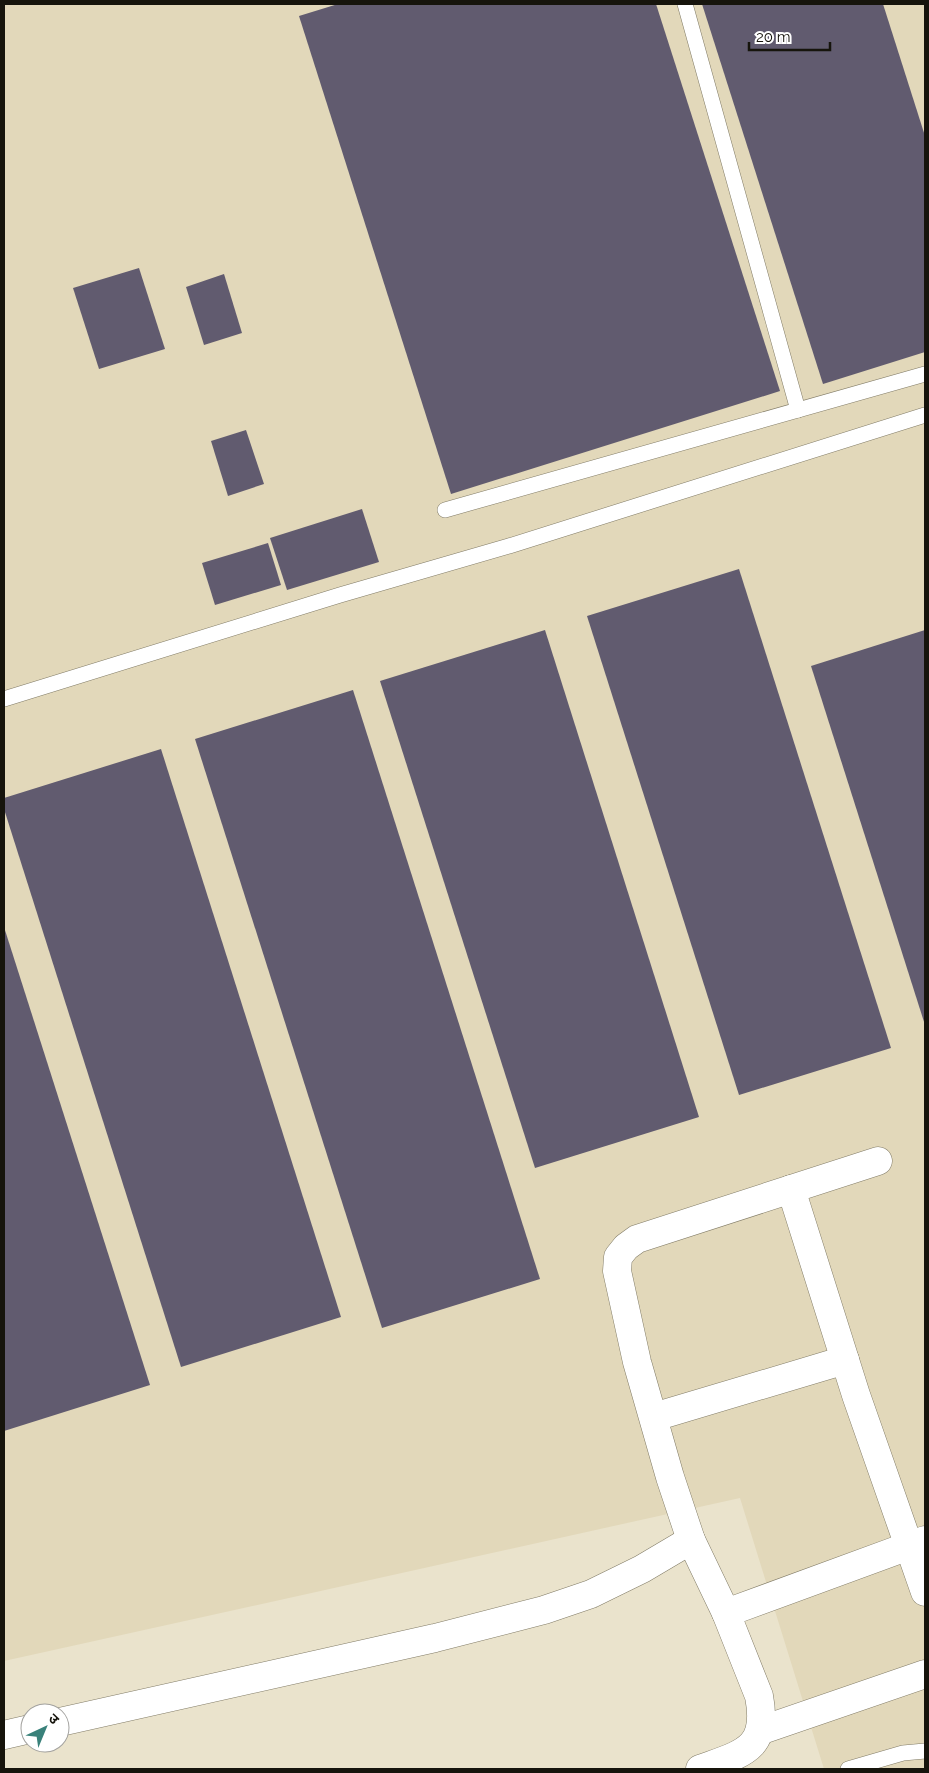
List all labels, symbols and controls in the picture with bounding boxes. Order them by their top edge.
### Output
scale bar [749,20,830,52]
text: 20 m [756,28,791,46]
north arrow [20,1703,70,1753]
text: उ [46,1710,63,1728]

